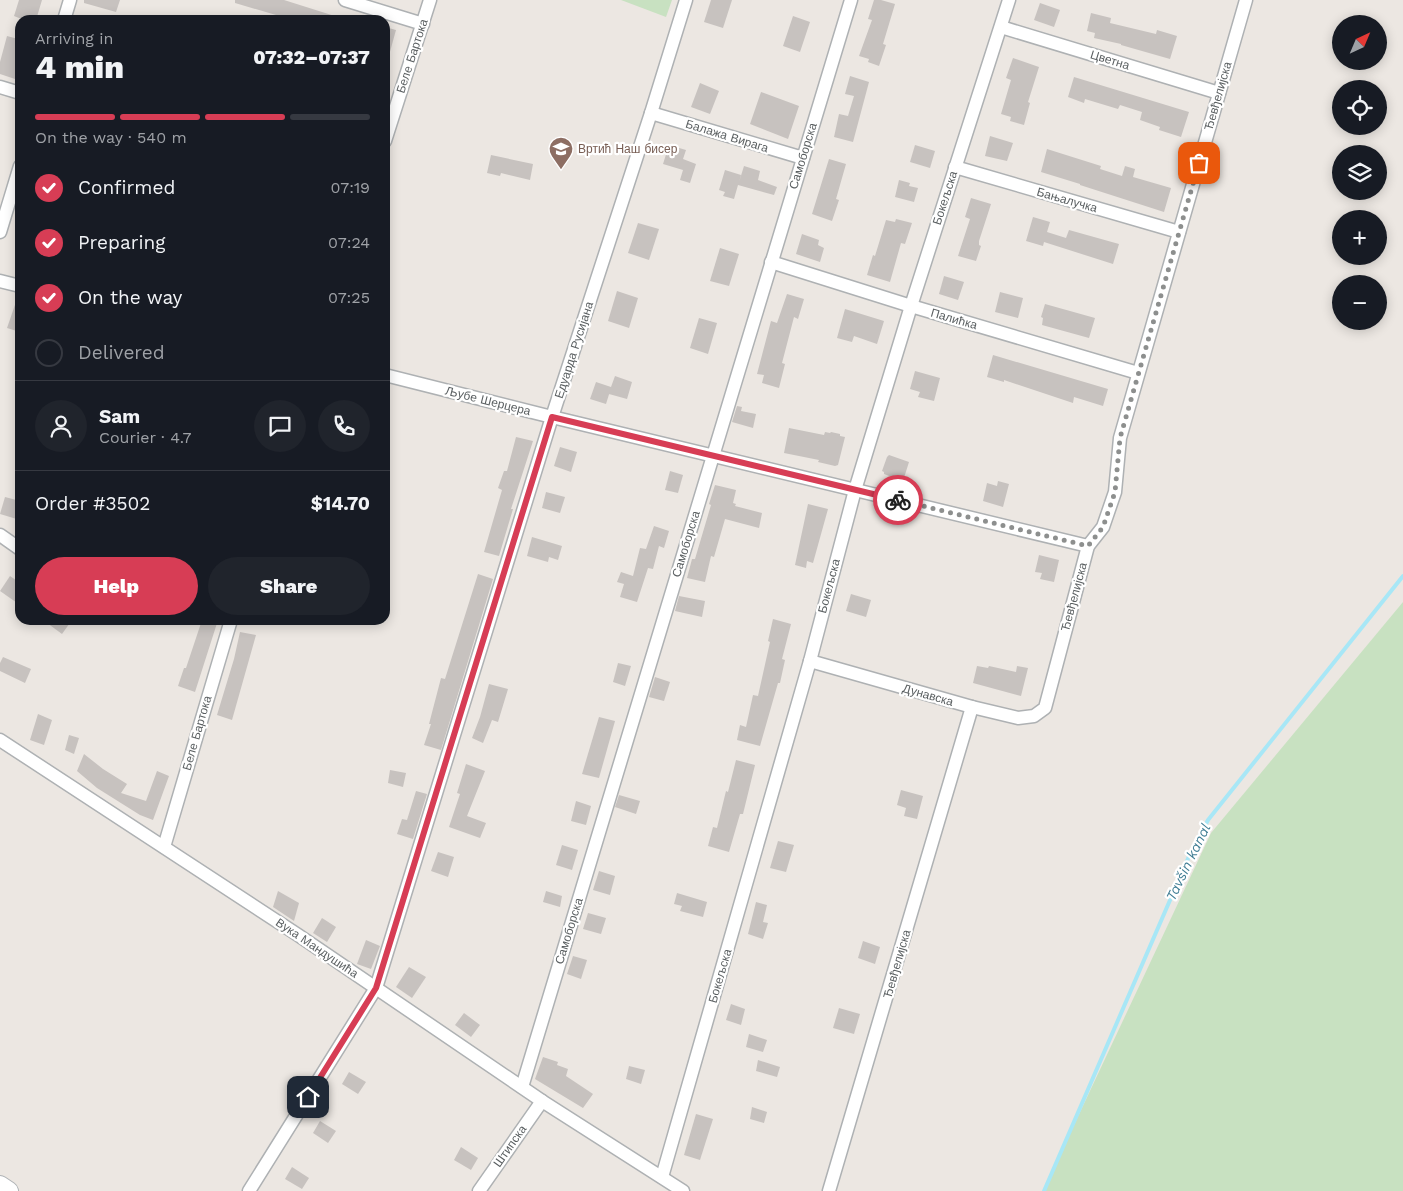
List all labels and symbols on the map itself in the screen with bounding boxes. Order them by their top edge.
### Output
north arrow [1332,15,1388,70]
street label: Беле Бартока [393,17,431,95]
street label: Цветна [1089,47,1132,73]
street label: Ђевђелијска [1201,60,1235,132]
street label: Балажа Вирага [684,117,770,155]
street label: Самоборска [786,121,820,191]
school or university icon: Вртић Наш бисер [548,136,574,170]
place label: Вртић Наш бисер [578,142,678,156]
pin [1178,142,1220,184]
street label: Бокељска [930,169,960,227]
street label: Бањалучка [1035,185,1099,215]
street label: Едуарда Русијана [552,300,596,400]
street label: Палићка [929,306,979,332]
street label: Љубе Шерцера [444,384,532,418]
courier [873,475,923,525]
street label: Самоборска [669,509,703,579]
street label: Бокељска [815,557,843,615]
street label: Ђевђелијска [1058,561,1090,633]
street label: Дунавска [901,681,955,709]
street label: Беле Бартока [180,694,214,772]
water label: Tavšin kanal [1162,821,1214,903]
street label: Самоборска [552,896,586,966]
street label: Вука Мандушића [273,915,361,981]
street label: Ђевђелијска [880,928,914,1000]
street label: Бокељска [706,947,734,1005]
pin [287,1076,329,1118]
street label: Штипска [491,1122,530,1170]

